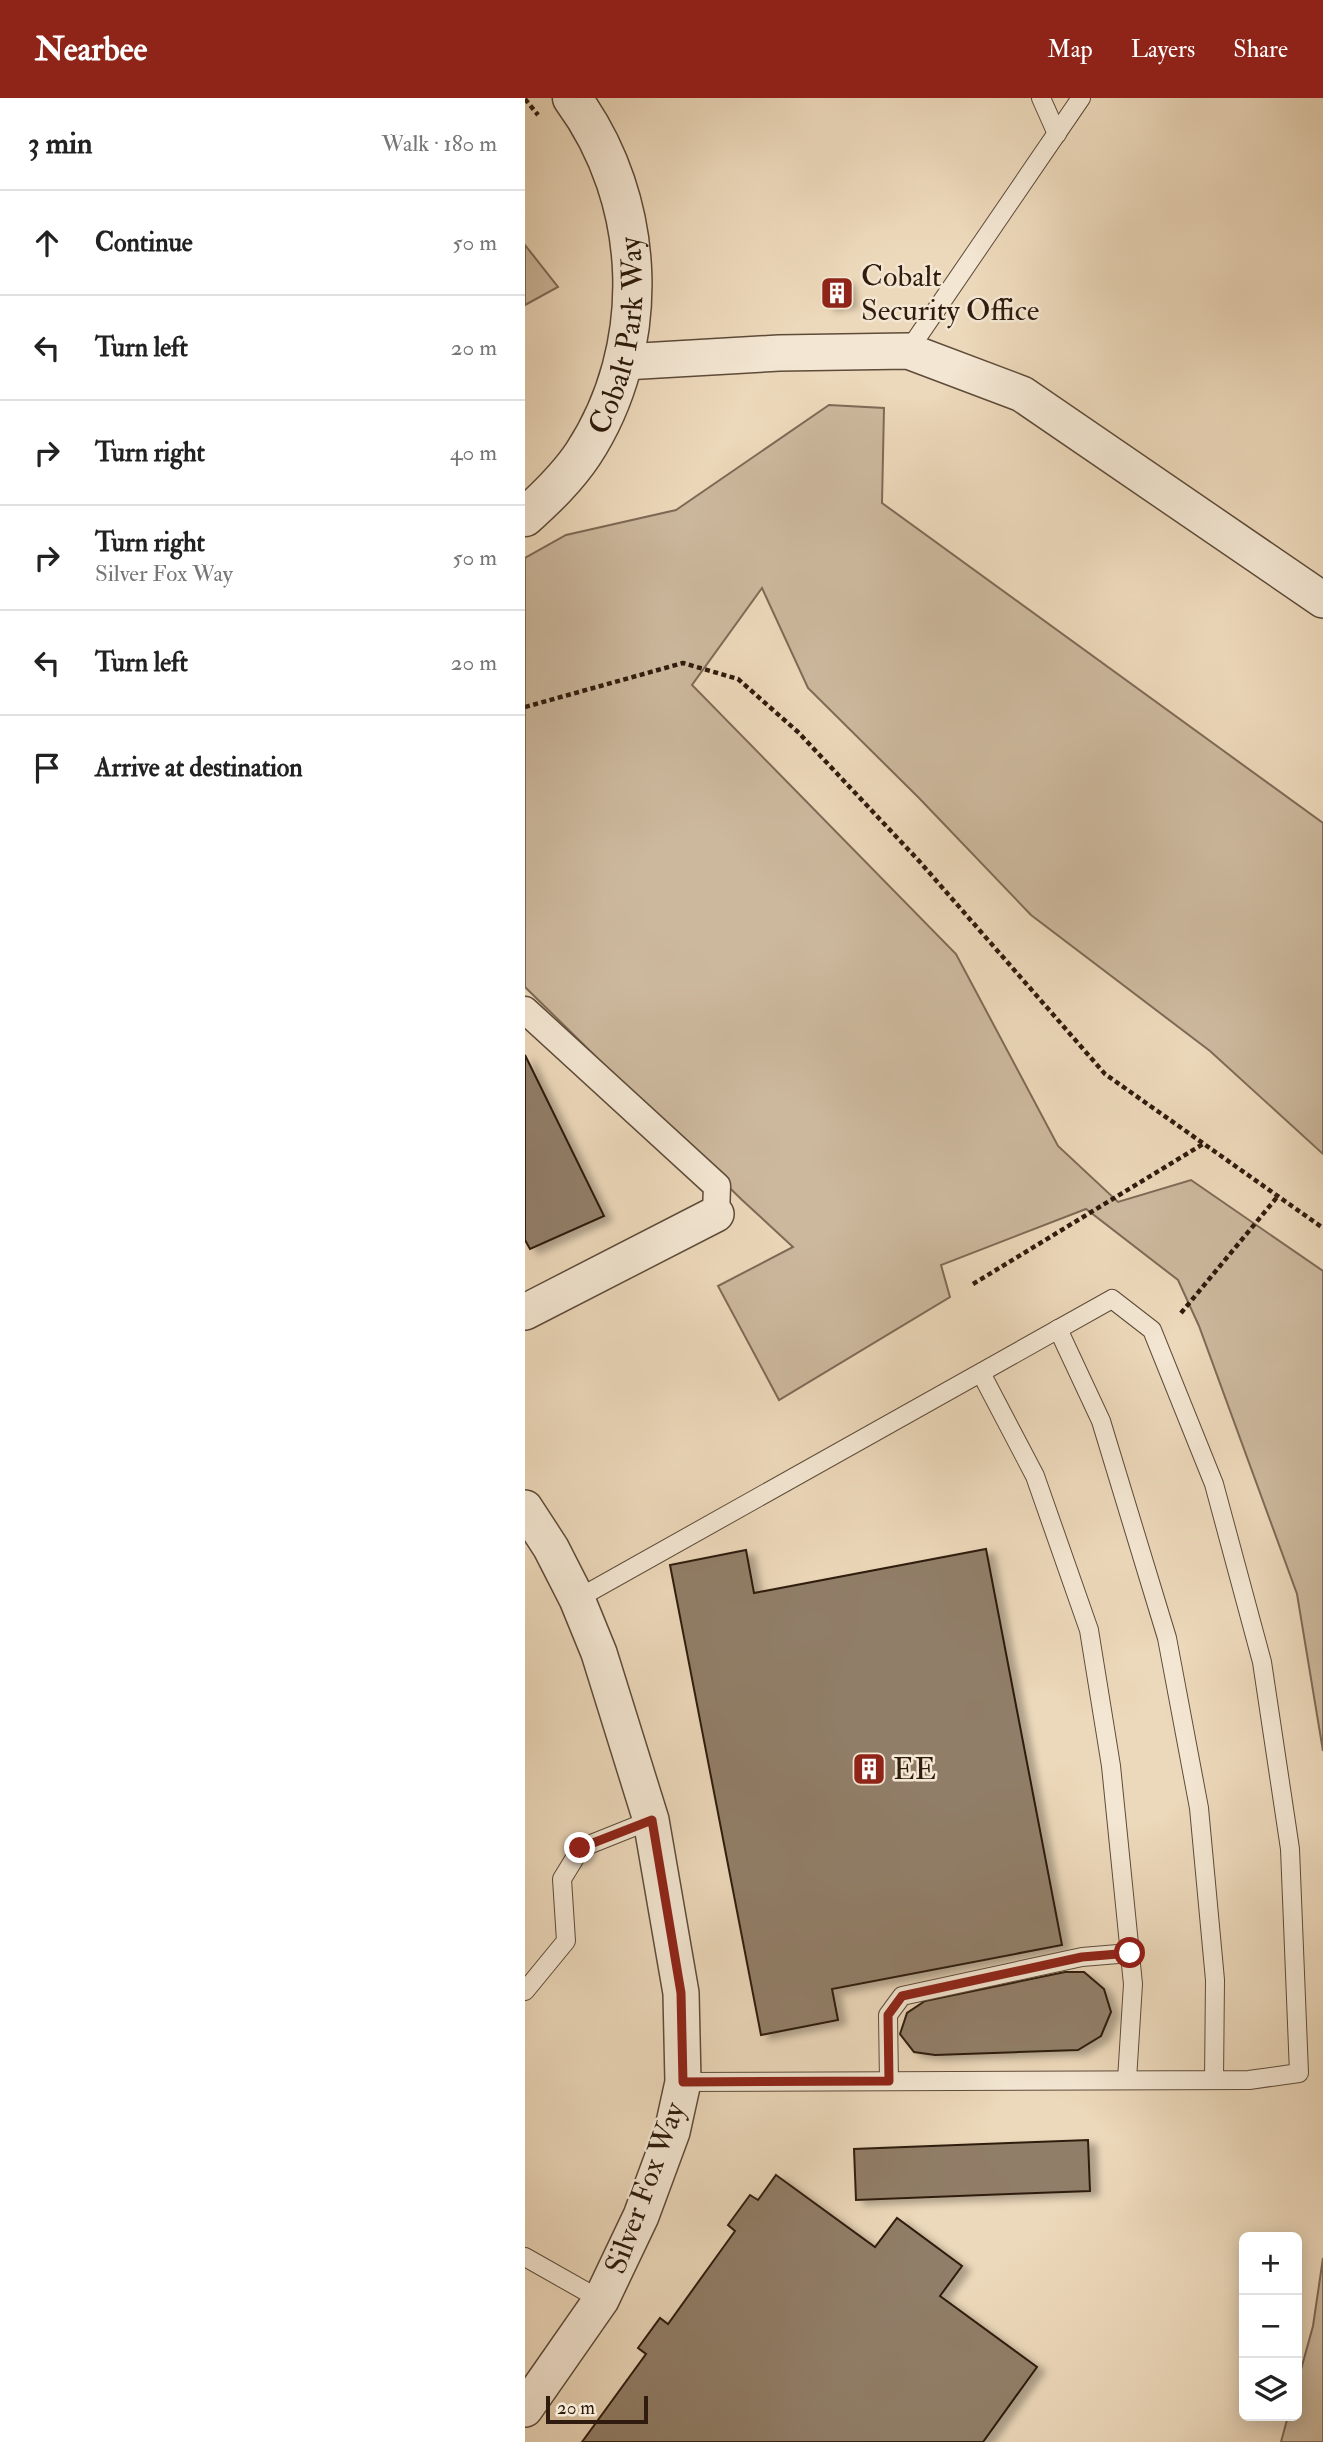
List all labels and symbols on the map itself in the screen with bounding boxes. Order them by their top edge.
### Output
street label: Cobalt Park Way [580,234,651,440]
place label: Cobalt Security Office [861,258,1039,329]
building icon: Cobalt Security Office [818,274,856,312]
building icon: EE [850,1750,888,1788]
place label: EE [893,1751,936,1788]
route end [564,1832,595,1863]
route start [1114,1937,1145,1968]
street label: Silver Fox Way [597,2096,693,2279]
scale bar [546,2393,647,2425]

